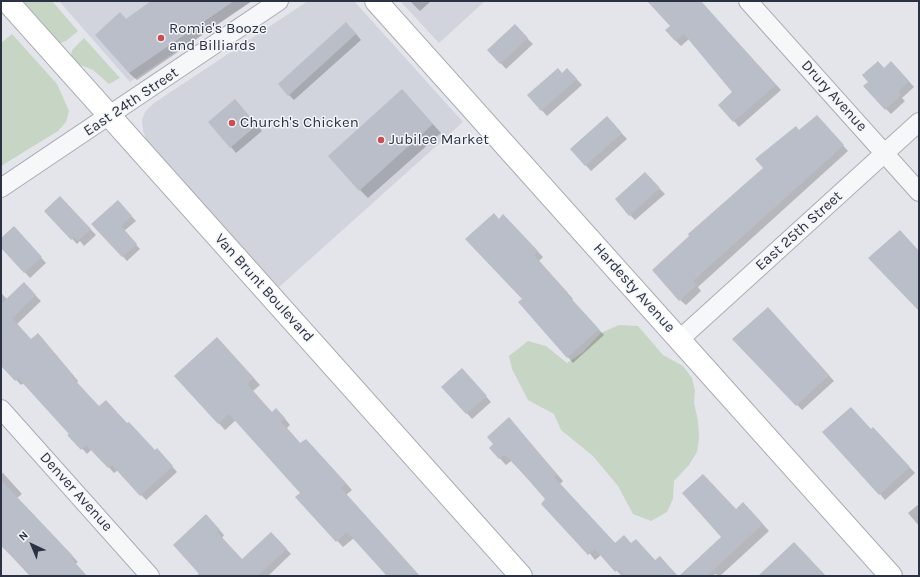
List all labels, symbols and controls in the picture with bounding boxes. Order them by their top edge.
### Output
place label: Romie's Booze and Billiards [169,20,267,55]
marker: Romie's Booze and Billiards [156,33,166,43]
street label: Drury Avenue [797,57,871,135]
street label: East 24th Street [80,64,182,140]
place label: Church's Chicken [240,114,359,132]
marker: Church's Chicken [227,118,237,128]
place label: Jubilee Market [389,131,489,149]
marker: Jubilee Market [376,135,386,145]
street label: East 25th Street [752,187,846,275]
street label: Van Brunt Boulevard [211,230,317,346]
street label: Hardesty Avenue [589,240,679,336]
street label: Denver Avenue [36,449,116,535]
north arrow [12,525,52,565]
text: N [16,529,31,543]

